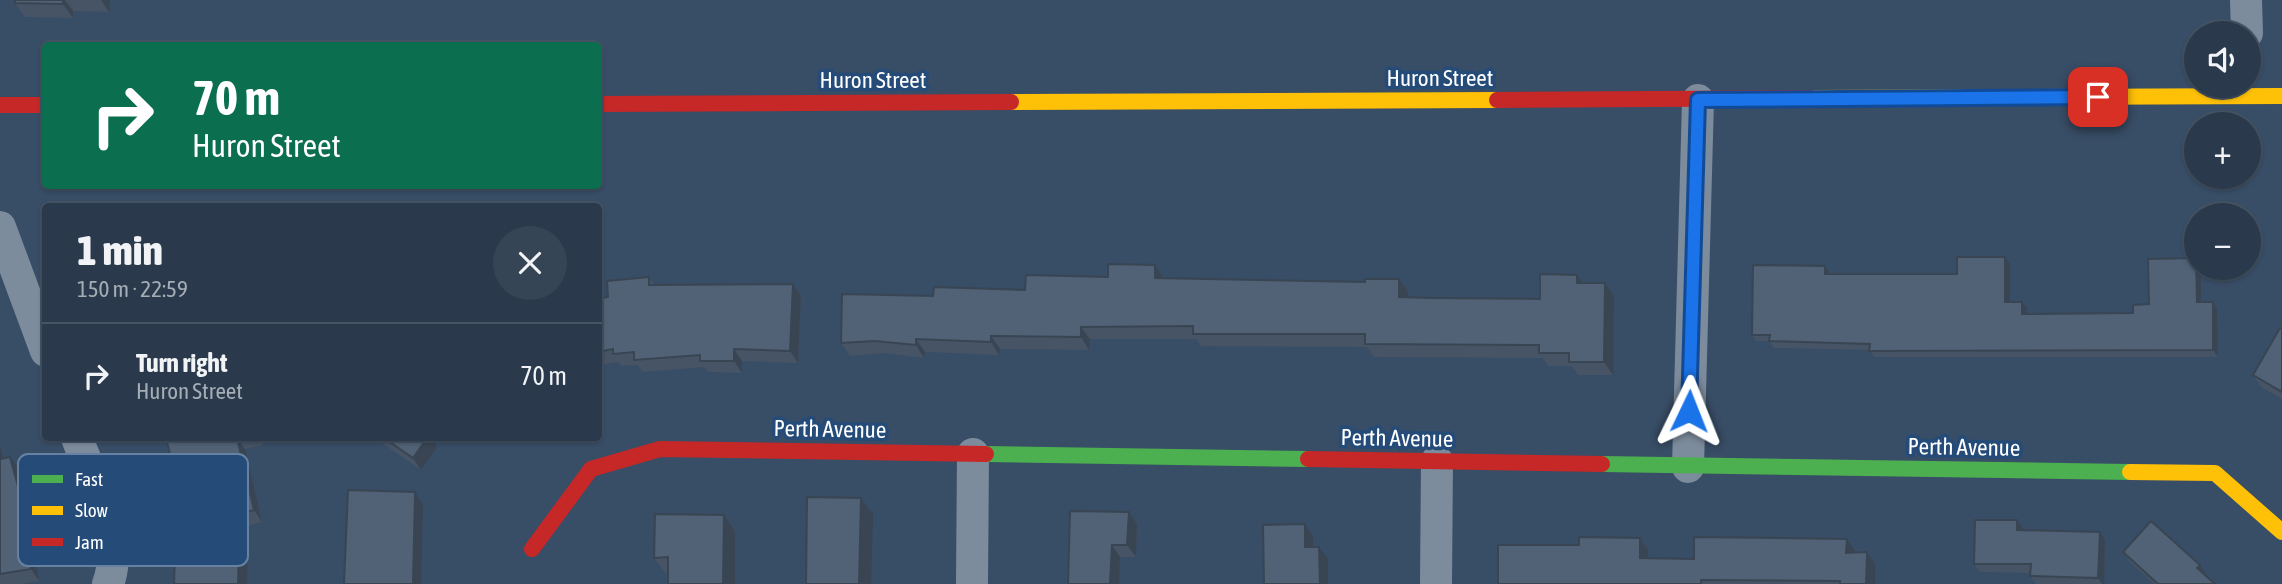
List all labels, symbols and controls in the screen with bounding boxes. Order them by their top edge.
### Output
map controls [2184,21,2261,280]
button: sound [2184,21,2261,98]
street label: Huron Street [1387,65,1493,91]
street label: Huron Street [820,67,926,93]
pin [2068,67,2128,127]
text: 70 m [192,69,280,125]
icon: right [77,70,168,161]
icon: arrive [2079,78,2117,116]
button: + [2184,112,2261,189]
text: Huron Street [192,127,341,164]
button: − [2184,203,2261,280]
text: 1 min [77,226,163,274]
button: close [493,226,567,300]
text: 150 m · 22:59 [77,276,188,302]
text: Turn right [136,348,227,378]
icon: right [77,357,115,395]
text: 70 m [520,361,567,391]
position arrow [1652,374,1726,448]
text: Huron Street [136,378,243,404]
street label: Perth Avenue [773,415,887,443]
street label: Perth Avenue [1340,424,1454,452]
street label: Perth Avenue [1907,433,2021,461]
legend [18,454,248,566]
text: Fast [75,468,103,490]
text: Slow [75,499,109,521]
text: Jam [75,531,104,553]

